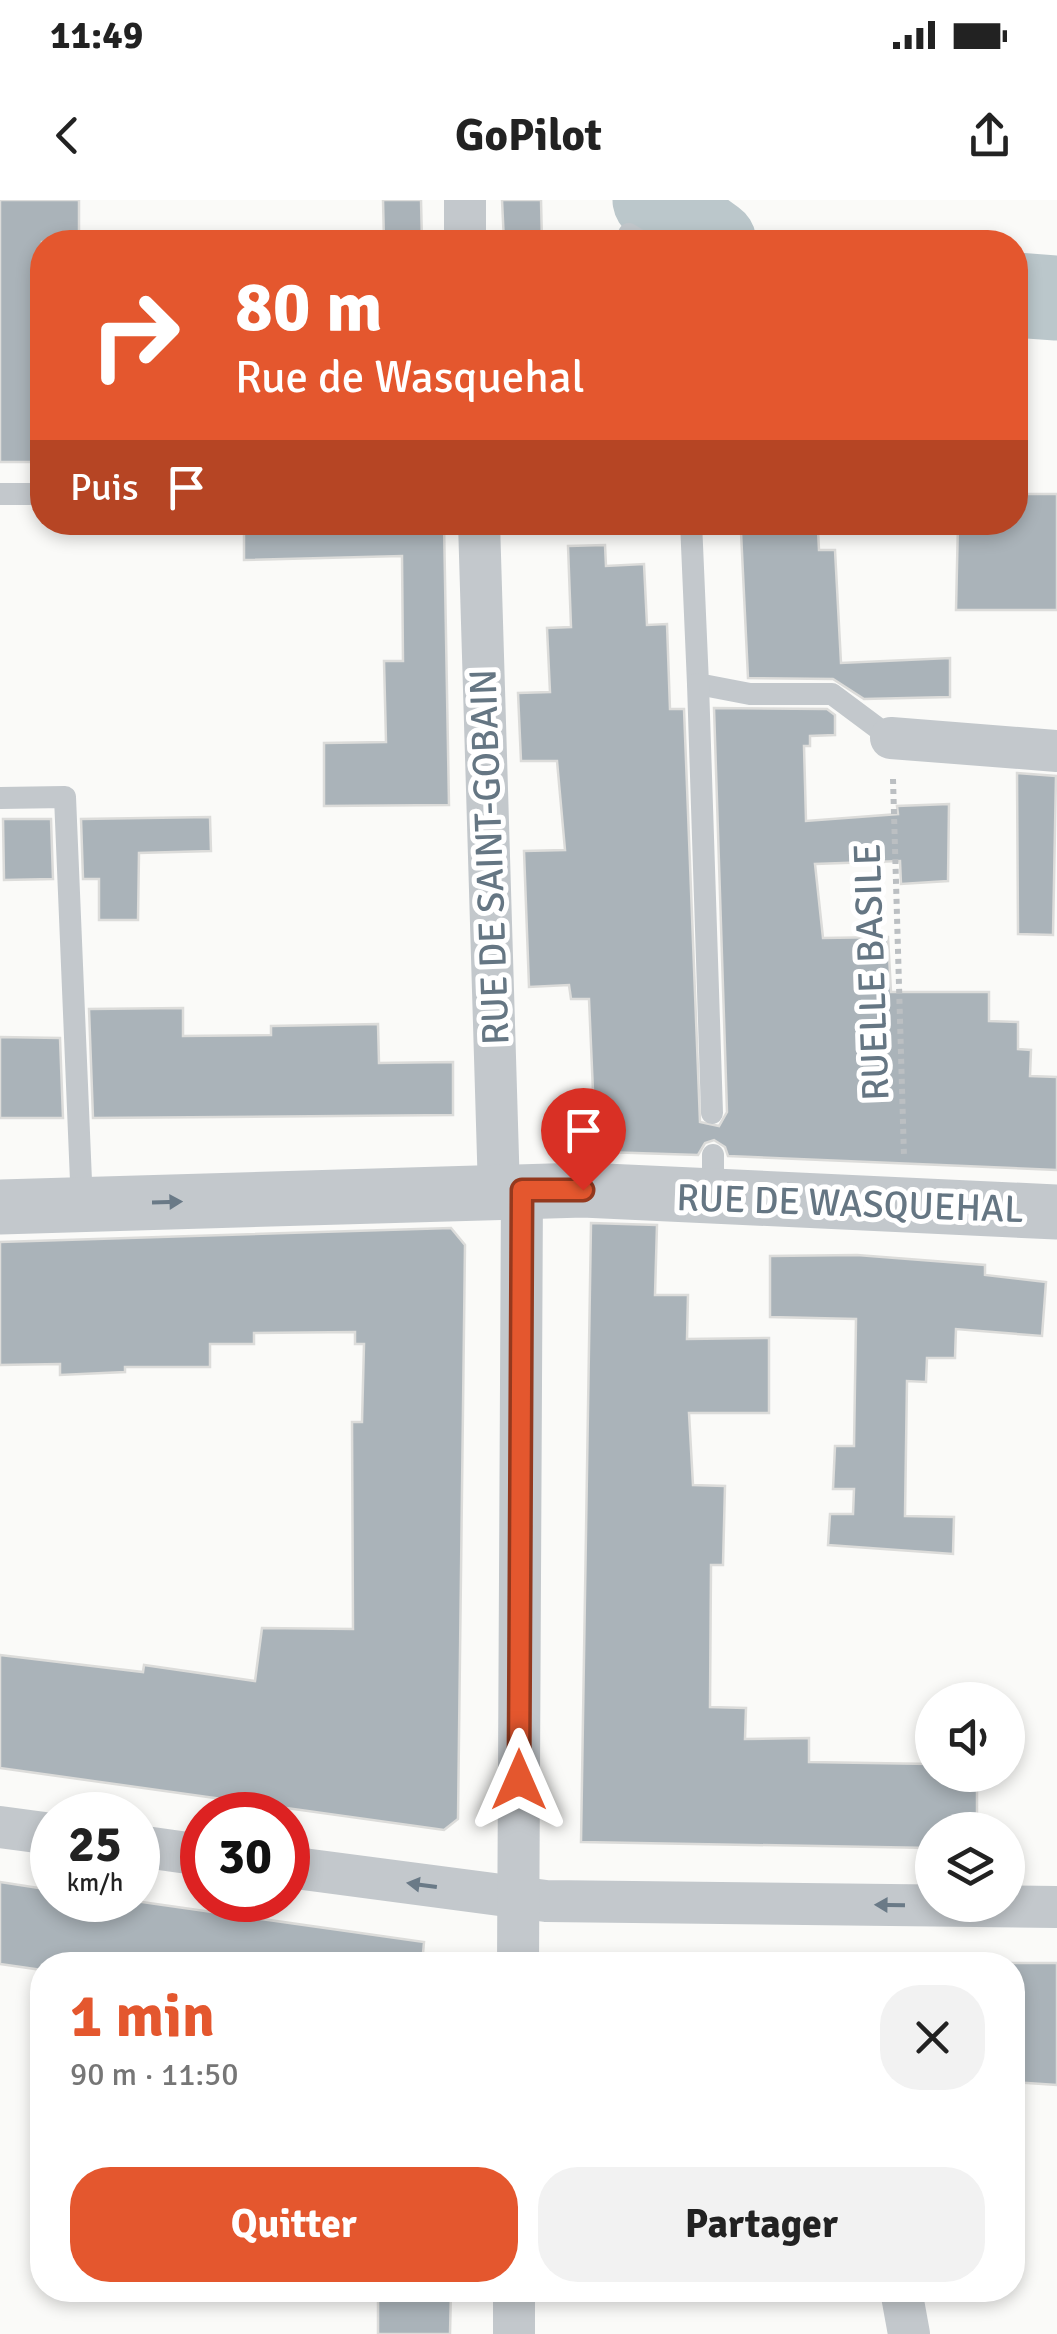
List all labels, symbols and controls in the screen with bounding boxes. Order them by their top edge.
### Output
text: 11:49 [50,12,143,59]
icon: back [40,108,95,163]
text: GoPilot [455,108,602,163]
icon: share [962,108,1017,163]
text: 80 m [235,264,383,350]
icon: right [70,270,200,400]
text: Rue de Wasquehal [235,350,585,405]
icon: arrive [159,460,214,515]
text: Puis [70,464,139,511]
street label: RUE DE SAINT-GOBAIN [459,668,520,1046]
street label: RUELLE BASILE [844,843,899,1101]
pin [541,1088,626,1191]
icon: arrive [556,1103,611,1158]
street label: RUE DE WASQUEHAL [675,1174,1024,1233]
one-way arrow [152,1193,184,1209]
map controls [915,1682,1025,1922]
button: sound [915,1682,1025,1792]
position arrow [467,1728,571,1832]
speed limit sign: 30 [180,1792,310,1922]
button: layers [915,1812,1025,1922]
text: 25 [68,1814,122,1876]
text: km/h [67,1867,123,1898]
one-way arrow [405,1877,437,1893]
one-way arrow [873,1897,905,1913]
text: 1 min [70,1980,215,2054]
button: close [880,1985,985,2090]
text: 90 m · 11:50 [70,2055,239,2094]
button: Quitter [70,2167,518,2282]
button: Partager [538,2167,985,2282]

